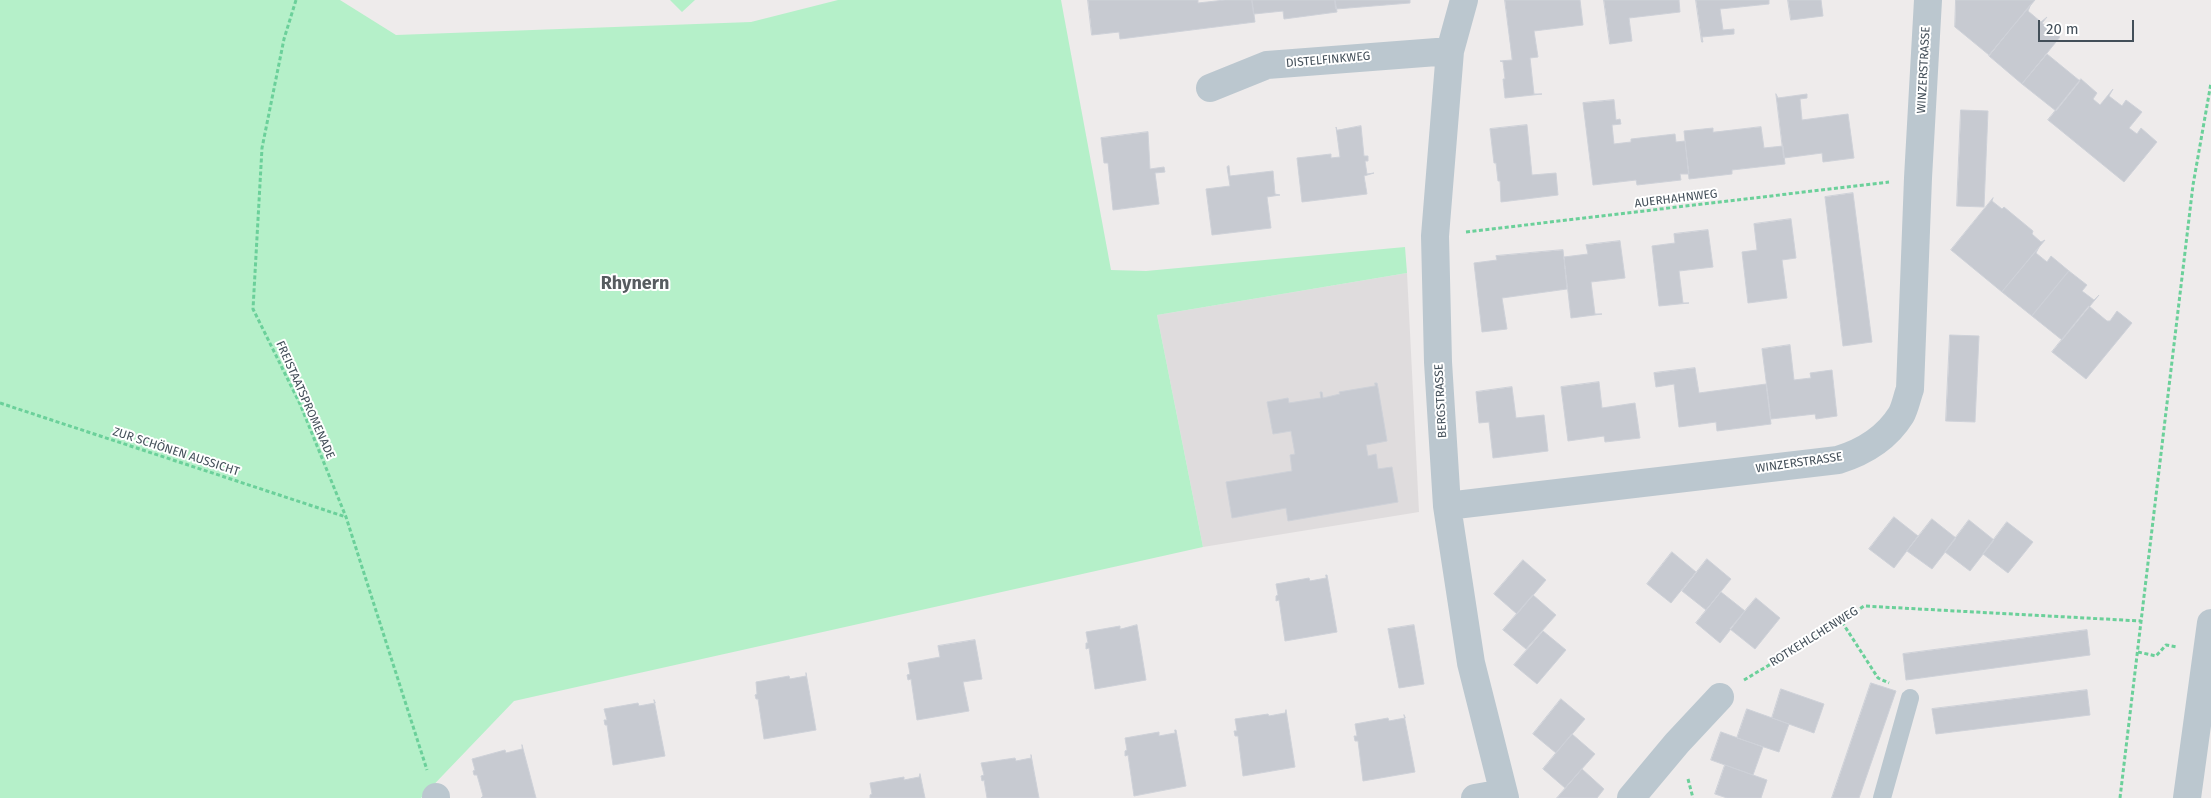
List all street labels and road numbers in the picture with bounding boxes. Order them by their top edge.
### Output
street label: WINZERSTRASSE [1915,26,1933,114]
street label: DISTELFINKWEG [1285,49,1371,71]
street label: AUERHAHNWEG [1634,187,1718,211]
street label: FREISTAATSPROMENADE [272,339,338,461]
street label: BERGSTRASSE [1432,363,1450,439]
street label: ZUR SCHÖNEN AUSSICHT [111,425,241,479]
street label: WINZERSTRASSE [1755,450,1843,476]
street label: ROTKEHLCHENWEG [1767,604,1861,670]

